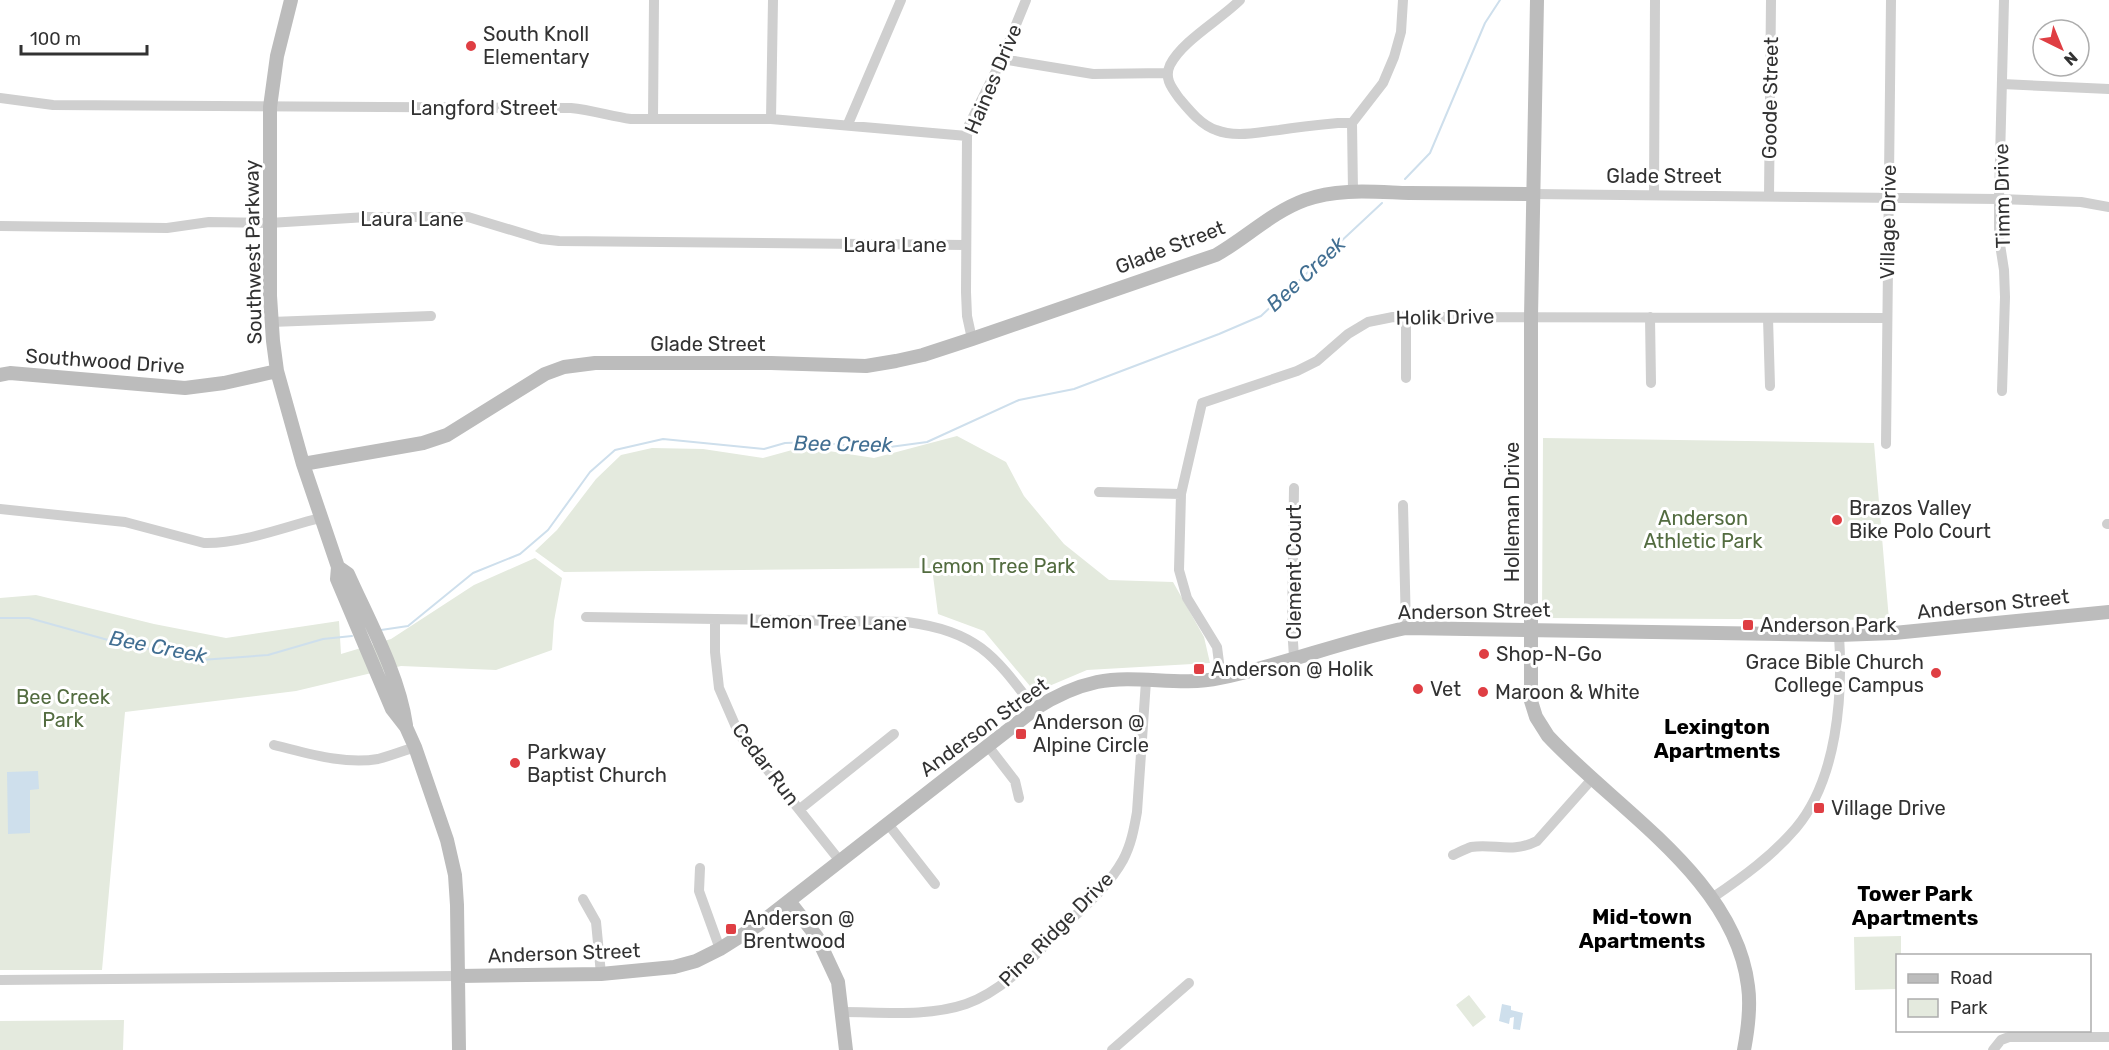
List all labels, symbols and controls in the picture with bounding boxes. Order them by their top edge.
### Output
scale bar [21,18,147,56]
north arrow [2031,18,2091,78]
street label: Haines Drive [959,21,1027,137]
place label: South Knoll Elementary [483,22,590,69]
text: 100 m [30,28,81,50]
street label: Goode Street [1757,36,1783,159]
marker: South Knoll Elementary [464,39,478,53]
text: N [2060,48,2082,69]
street label: Langford Street [410,96,558,120]
street label: Timm Drive [1989,143,2015,249]
street label: Southwest Parkway [239,159,267,345]
street label: Glade Street [1606,164,1722,188]
street label: Village Drive [1875,164,1901,280]
street label: Laura Lane [360,207,464,231]
street label: Glade Street [1112,215,1228,279]
water label: Bee Creek [1261,230,1351,316]
street label: Laura Lane [843,233,947,257]
street label: Holik Drive [1395,304,1495,330]
street label: Glade Street [650,332,766,356]
street label: Southwood Drive [25,343,185,379]
water label: Bee Creek [793,430,894,457]
street label: Holleman Drive [1500,442,1524,582]
place label: Brazos Valley Bike Polo Court [1849,496,1991,543]
street label: Clement Court [1282,504,1306,640]
park label: Anderson Athletic Park [1643,506,1763,553]
marker: Brazos Valley Bike Polo Court [1830,513,1844,527]
park label: Lemon Tree Park [921,554,1076,578]
street label: Anderson Street [1916,584,2070,624]
street label: Anderson Street [1397,598,1551,624]
street label: Lemon Tree Lane [749,609,907,635]
place label: Anderson Park [1760,613,1897,637]
marker: Anderson Park [1741,618,1755,632]
water label: Bee Creek [107,625,210,668]
place label: Shop-N-Go [1496,642,1602,666]
marker: Shop-N-Go [1477,647,1491,661]
place label: Grace Bible Church College Campus [1746,650,1924,697]
place label: Anderson @ Holik [1211,657,1374,681]
marker: Anderson @ Holik [1192,662,1206,676]
marker: Grace Bible Church College Campus [1929,666,1943,680]
street label: Anderson Street [915,672,1053,782]
place label: Vet [1430,677,1461,701]
place label: Maroon & White [1495,680,1640,704]
marker: Vet [1411,682,1425,696]
park label: Bee Creek Park [16,685,111,732]
marker: Maroon & White [1476,685,1490,699]
place label: Anderson @ Alpine Circle [1033,710,1149,757]
district label: Lexington Apartments [1654,714,1780,763]
street label: Cedar Run [727,718,805,810]
marker: Anderson @ Alpine Circle [1014,727,1028,741]
place label: Parkway Baptist Church [527,740,667,787]
marker: Parkway Baptist Church [508,756,522,770]
place label: Village Drive [1831,796,1946,820]
marker: Village Drive [1812,801,1826,815]
street label: Pine Ridge Drive [994,867,1118,991]
district label: Tower Park Apartments [1852,881,1978,930]
district label: Mid-town Apartments [1579,904,1705,953]
place label: Anderson @ Brentwood [743,906,855,953]
marker: Anderson @ Brentwood [724,922,738,936]
street label: Anderson Street [487,938,641,968]
legend [1896,954,2091,1032]
text: Road [1950,967,1993,989]
text: Park [1950,997,1988,1019]

